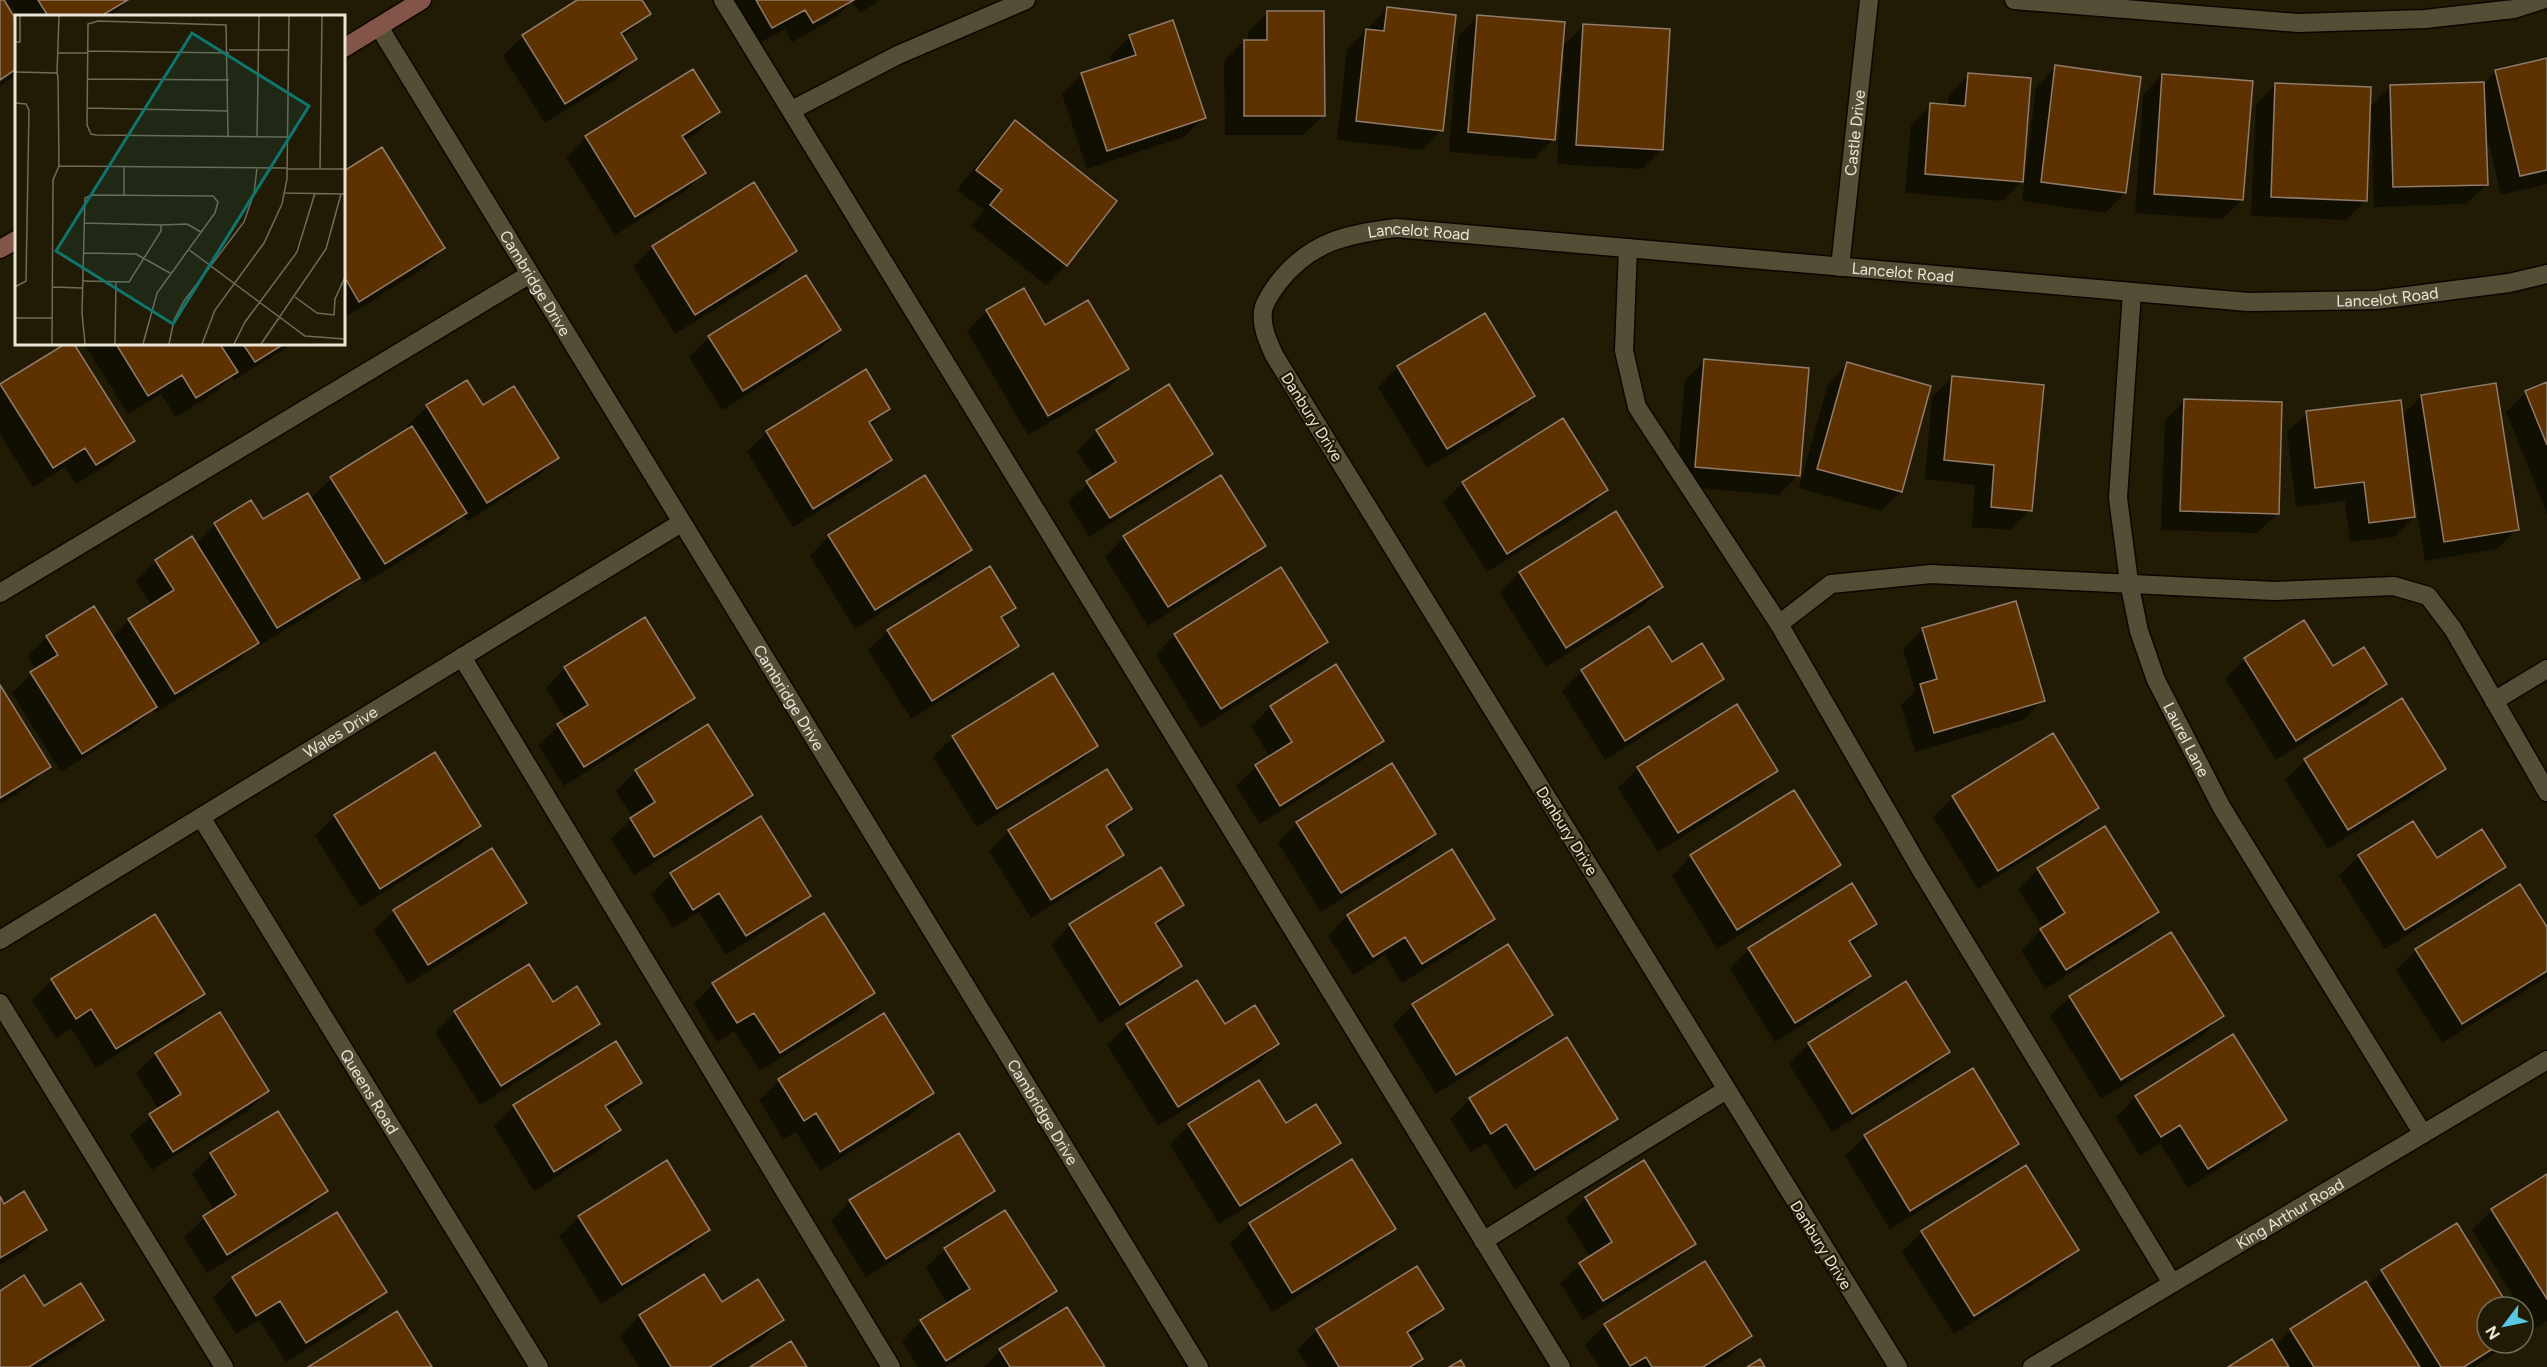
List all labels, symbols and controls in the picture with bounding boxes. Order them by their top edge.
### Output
inset map [15,15,345,345]
street label: Castle Drive [1840,89,1869,177]
street label: Lancelot Road [1366,218,1471,244]
street label: Cambridge Drive [496,227,575,339]
street label: Lancelot Road [1851,258,1955,286]
street label: Lancelot Road [2336,283,2439,310]
street label: Danbury Drive [1277,369,1347,465]
street label: Cambridge Drive [750,641,829,754]
street label: Laurel Lane [2160,699,2214,780]
street label: Wales Drive [300,702,381,762]
street label: Danbury Drive [1532,783,1602,879]
street label: Queens Road [336,1045,403,1137]
street label: Cambridge Drive [1003,1056,1083,1169]
street label: King Arthur Road [2232,1174,2347,1253]
street label: Danbury Drive [1786,1197,1856,1293]
north arrow [2475,1295,2535,1355]
text: N [2481,1322,2504,1343]

